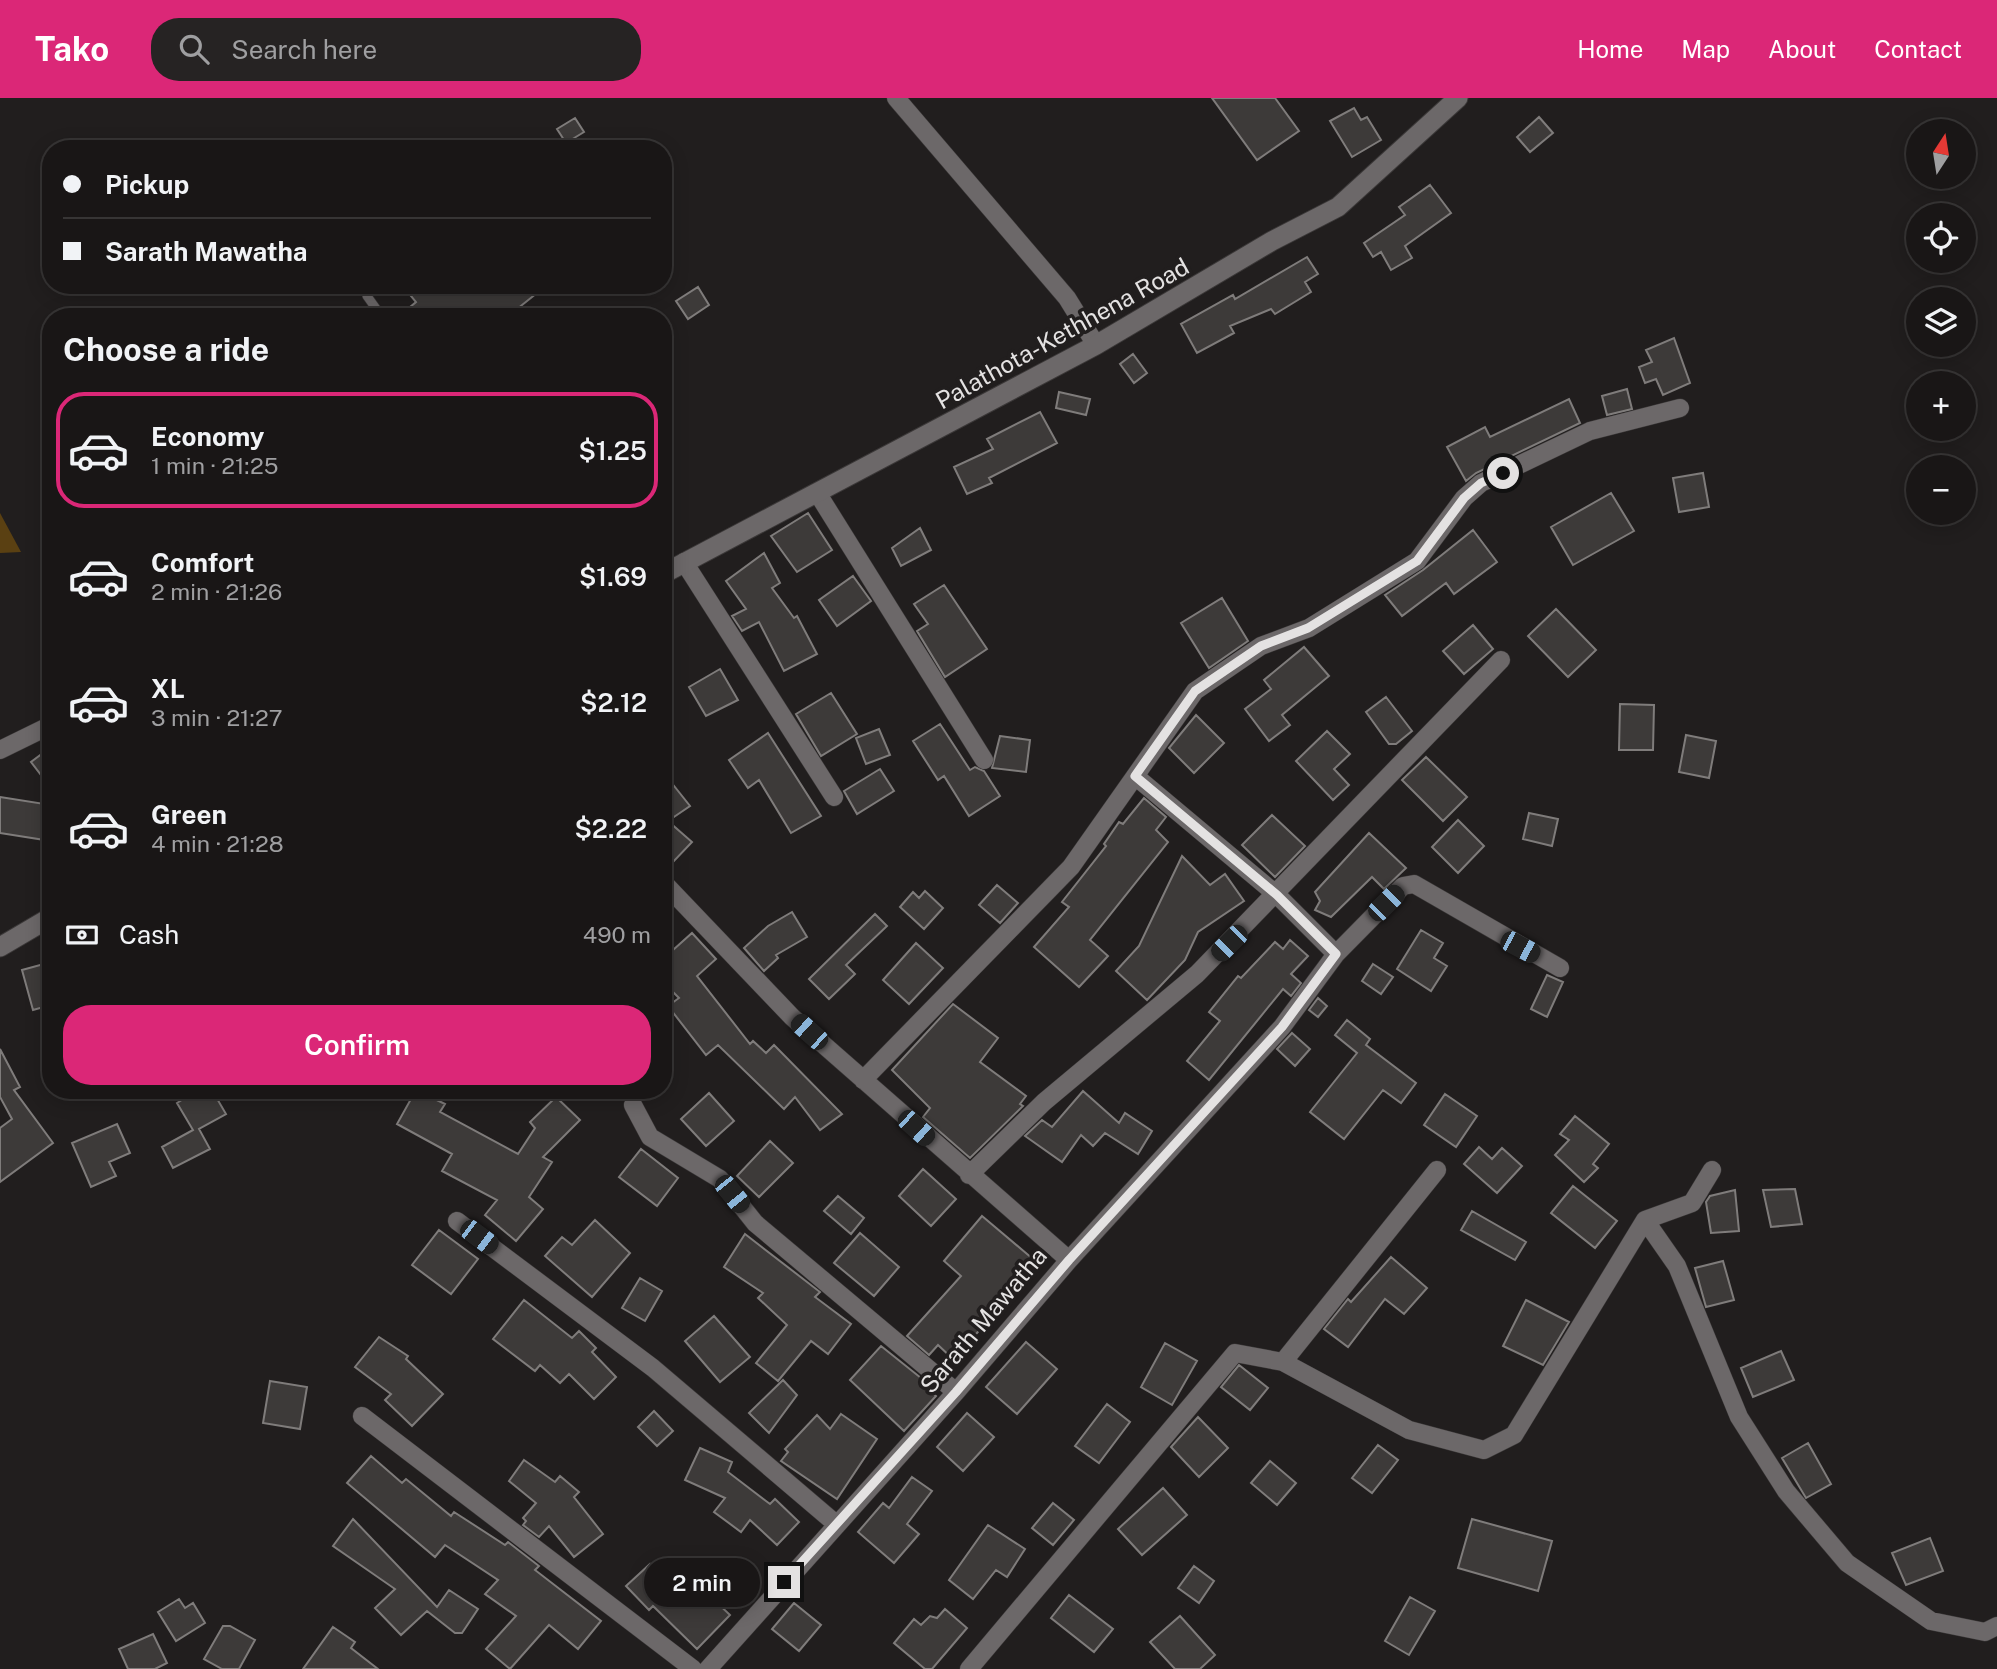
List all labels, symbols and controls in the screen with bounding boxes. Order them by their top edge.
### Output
search box [151,18,641,81]
text: Tako [35,30,109,68]
icon: search [175,30,213,68]
text: Search here [231,34,377,65]
text: Home [1577,35,1643,63]
text: Map [1681,35,1730,63]
text: About [1768,35,1836,63]
text: Contact [1874,35,1962,63]
north arrow [1906,119,1976,189]
map controls [1906,119,1976,525]
text: Pickup [105,169,189,200]
button: locate [1906,203,1976,273]
text: Sarath Mawatha [105,236,308,267]
street label: Palathota-Kethhena Road [931,252,1193,414]
button: layers [1906,287,1976,357]
text: Choose a ride [63,331,269,368]
button: + [1906,371,1976,441]
icon: car [67,419,130,482]
text: Economy [151,421,264,452]
text: $1.25 [578,435,647,466]
text: 1 min · 21:25 [151,452,278,479]
button: − [1906,455,1976,525]
route start [1487,457,1519,489]
icon: car [67,545,130,608]
text: Comfort [151,547,254,578]
text: $1.69 [579,561,647,592]
text: 2 min · 21:26 [151,578,282,605]
icon: car [67,671,130,734]
text: XL [151,673,185,704]
text: $2.12 [580,687,647,718]
text: 3 min · 21:27 [151,704,283,731]
icon: car [67,797,130,860]
text: Green [151,799,227,830]
text: $2.22 [574,813,647,844]
text: 4 min · 21:28 [151,830,284,857]
car [1364,881,1409,925]
icon: cash [63,916,101,954]
text: Cash [119,919,179,950]
text: 490 m [583,921,651,948]
car [1207,921,1252,965]
car [1497,928,1544,966]
button: Confirm [63,1005,651,1085]
car [787,1010,832,1054]
car [894,1106,939,1150]
car [711,1171,754,1217]
car [456,1216,503,1258]
street label: Sarath Mawatha [914,1241,1052,1399]
callout: 2 min [644,1558,760,1606]
route end [768,1566,800,1598]
text: 2 min [672,1569,732,1596]

